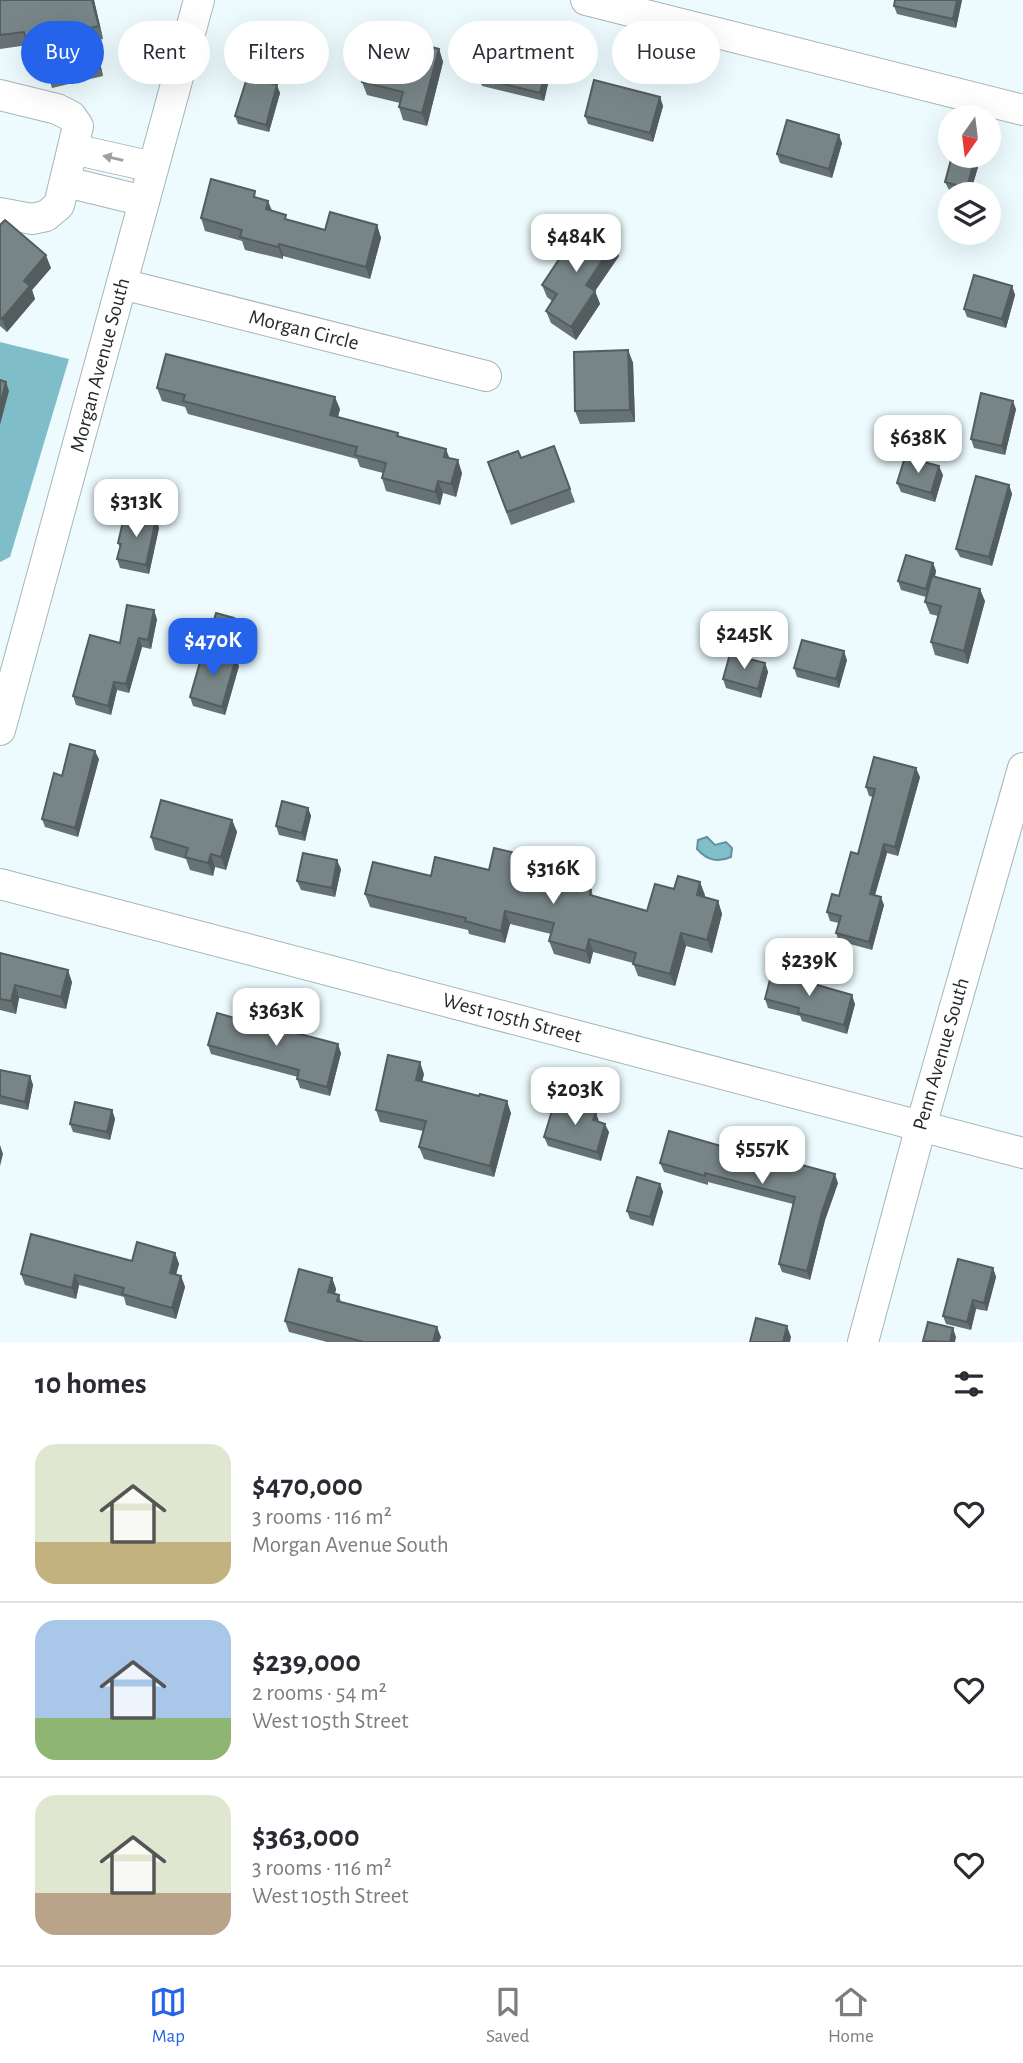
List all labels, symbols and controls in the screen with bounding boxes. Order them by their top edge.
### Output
chip: Buy [21,21,104,84]
chip: Rent [118,21,210,84]
chip: Filters [224,21,329,84]
chip: New [343,21,434,84]
chip: Apartment [448,21,598,84]
chip: House [612,21,720,84]
north arrow [938,105,1001,168]
map controls [938,105,1001,245]
one-way arrow [102,153,124,164]
button: layers [938,182,1001,245]
pin: $484K [527,215,625,274]
text: $484K [547,225,605,248]
street label: Morgan Avenue South [67,276,133,454]
street label: Morgan Circle [247,306,361,354]
pin: $638K [869,416,967,475]
text: $638K [890,426,946,449]
pin: $313K [87,480,185,539]
text: $313K [110,490,162,513]
pin: $245K [695,612,793,671]
pin: $470K [164,618,262,678]
text: $245K [716,622,772,645]
text: $470K [184,629,242,652]
pin: $316K [504,846,602,906]
text: $316K [526,857,580,880]
pin: $239K [760,939,858,998]
text: $239K [781,949,837,972]
street label: Penn Avenue South [909,975,973,1133]
pin: $363K [227,988,325,1048]
street label: West 105th Street [440,989,584,1047]
text: $363K [249,999,303,1022]
pin: $203K [526,1068,624,1127]
text: $203K [547,1078,603,1101]
pin: $557K [713,1126,811,1186]
text: $557K [735,1137,789,1160]
icon: filters [950,1365,988,1403]
text: 10 homes [35,1369,146,1399]
text: $470,000 [252,1471,363,1501]
icon: home [91,1472,175,1556]
icon: heart [950,1495,988,1533]
text: 3 rooms · 116 m² [252,1506,392,1529]
text: Morgan Avenue South [252,1534,449,1557]
text: $239,000 [252,1647,361,1677]
icon: home [91,1648,175,1732]
icon: heart [950,1671,988,1709]
text: 2 rooms · 54 m² [252,1682,387,1705]
text: West 105th Street [252,1710,409,1733]
text: $363,000 [252,1822,360,1852]
icon: home [91,1823,175,1907]
icon: heart [950,1846,988,1884]
text: 3 rooms · 116 m² [252,1857,392,1880]
text: West 105th Street [252,1885,409,1908]
tab: Map [149,1983,187,2048]
tab: Saved [486,1983,529,2048]
tab: Home [828,1983,874,2048]

